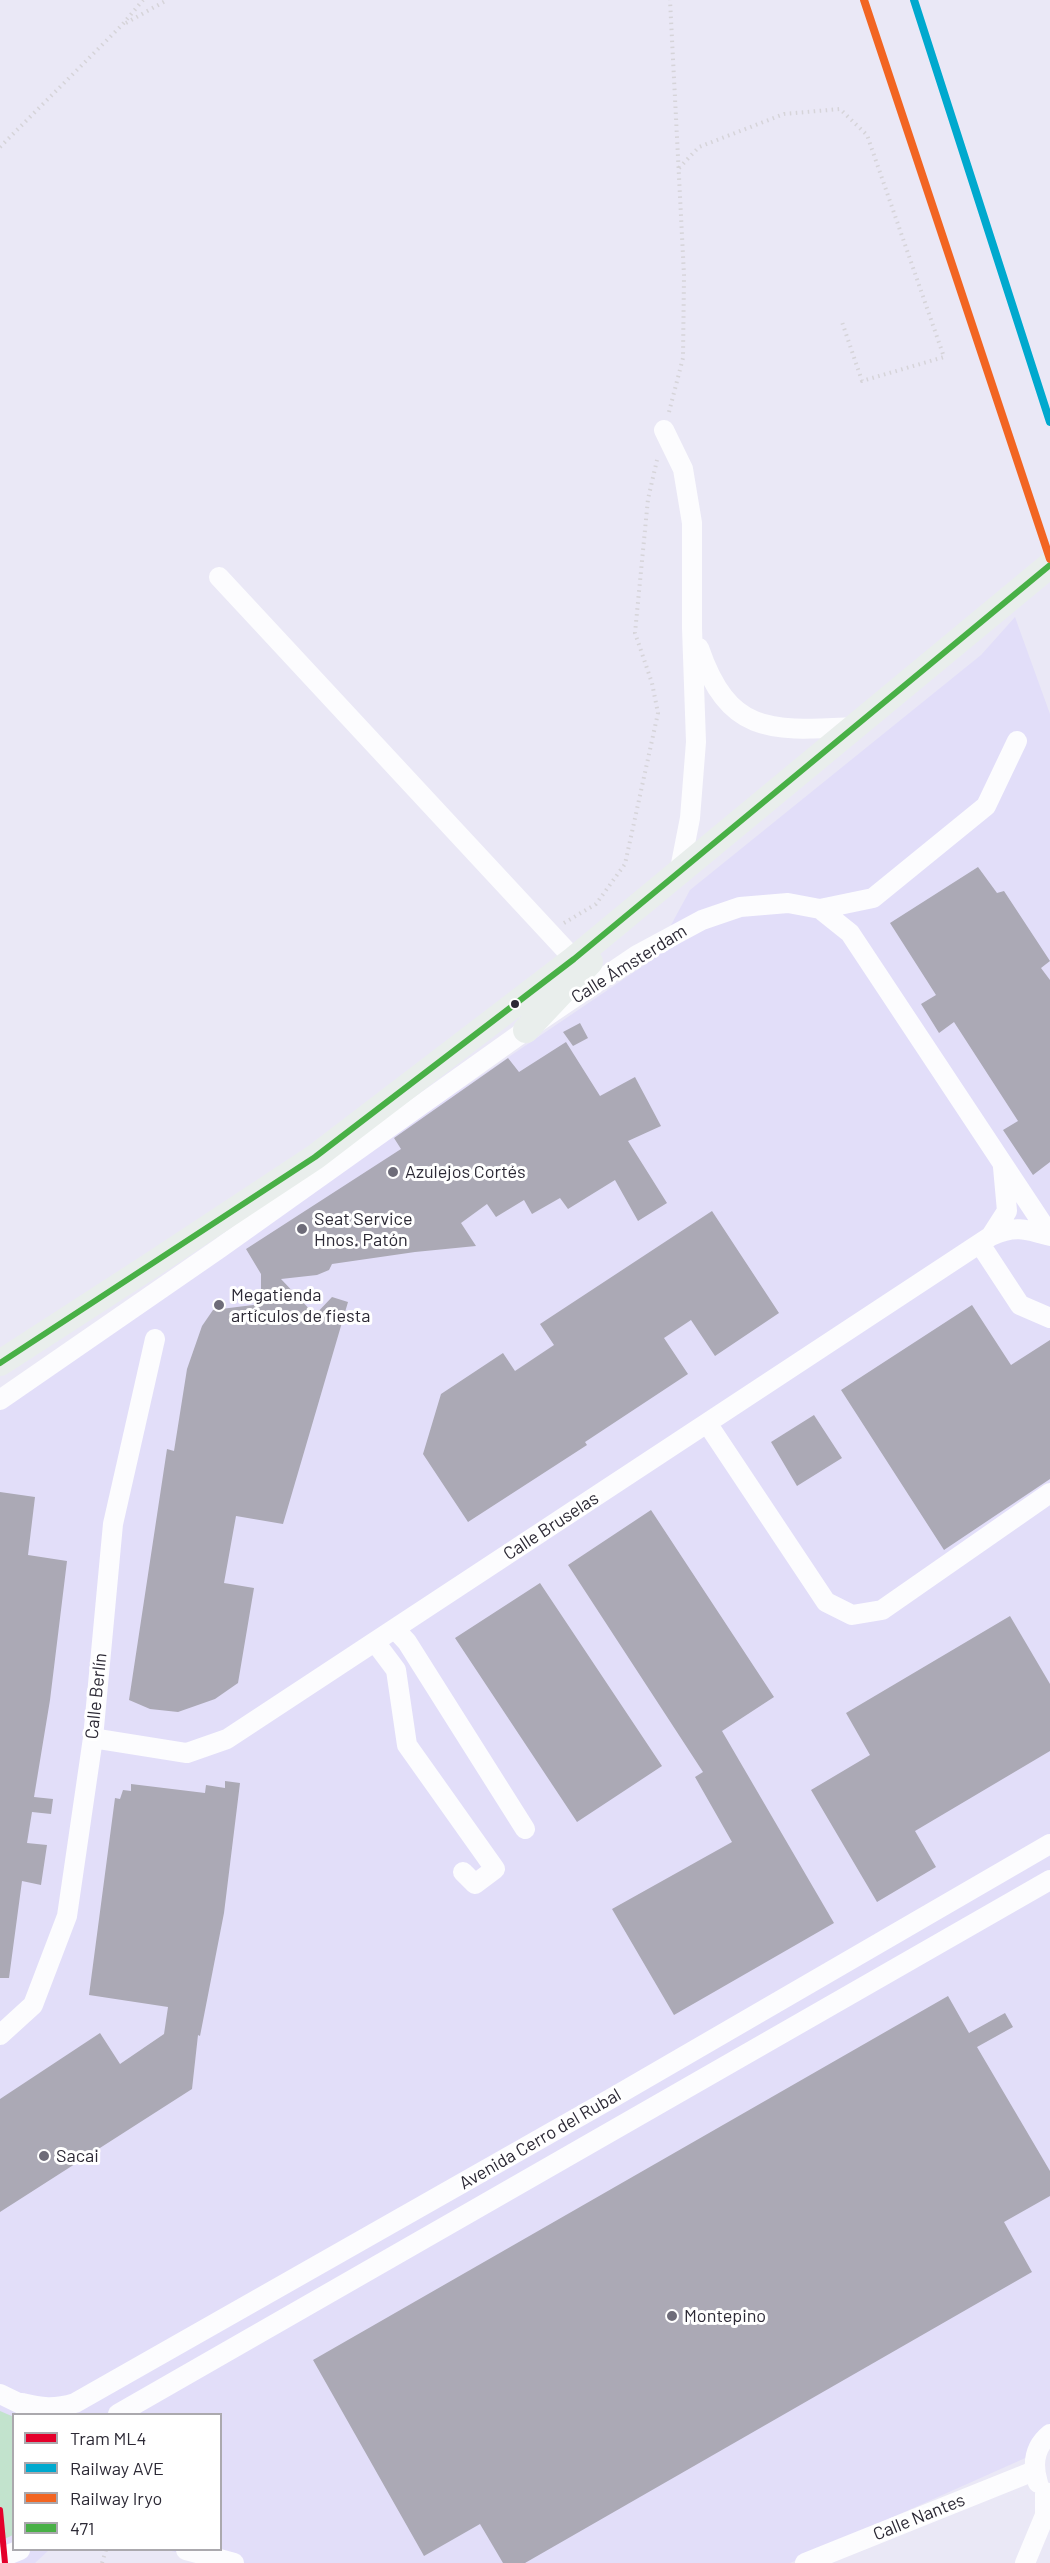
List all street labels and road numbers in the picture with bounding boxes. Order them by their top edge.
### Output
street label: Calle Ámsterdam [567,920,691,1008]
street label: Calle Bruselas [499,1487,603,1565]
street label: Calle Berlín [81,1652,111,1740]
street label: Avenida Cerro del Rubal [455,2084,625,2194]
street label: Calle Nantes [870,2489,968,2545]

